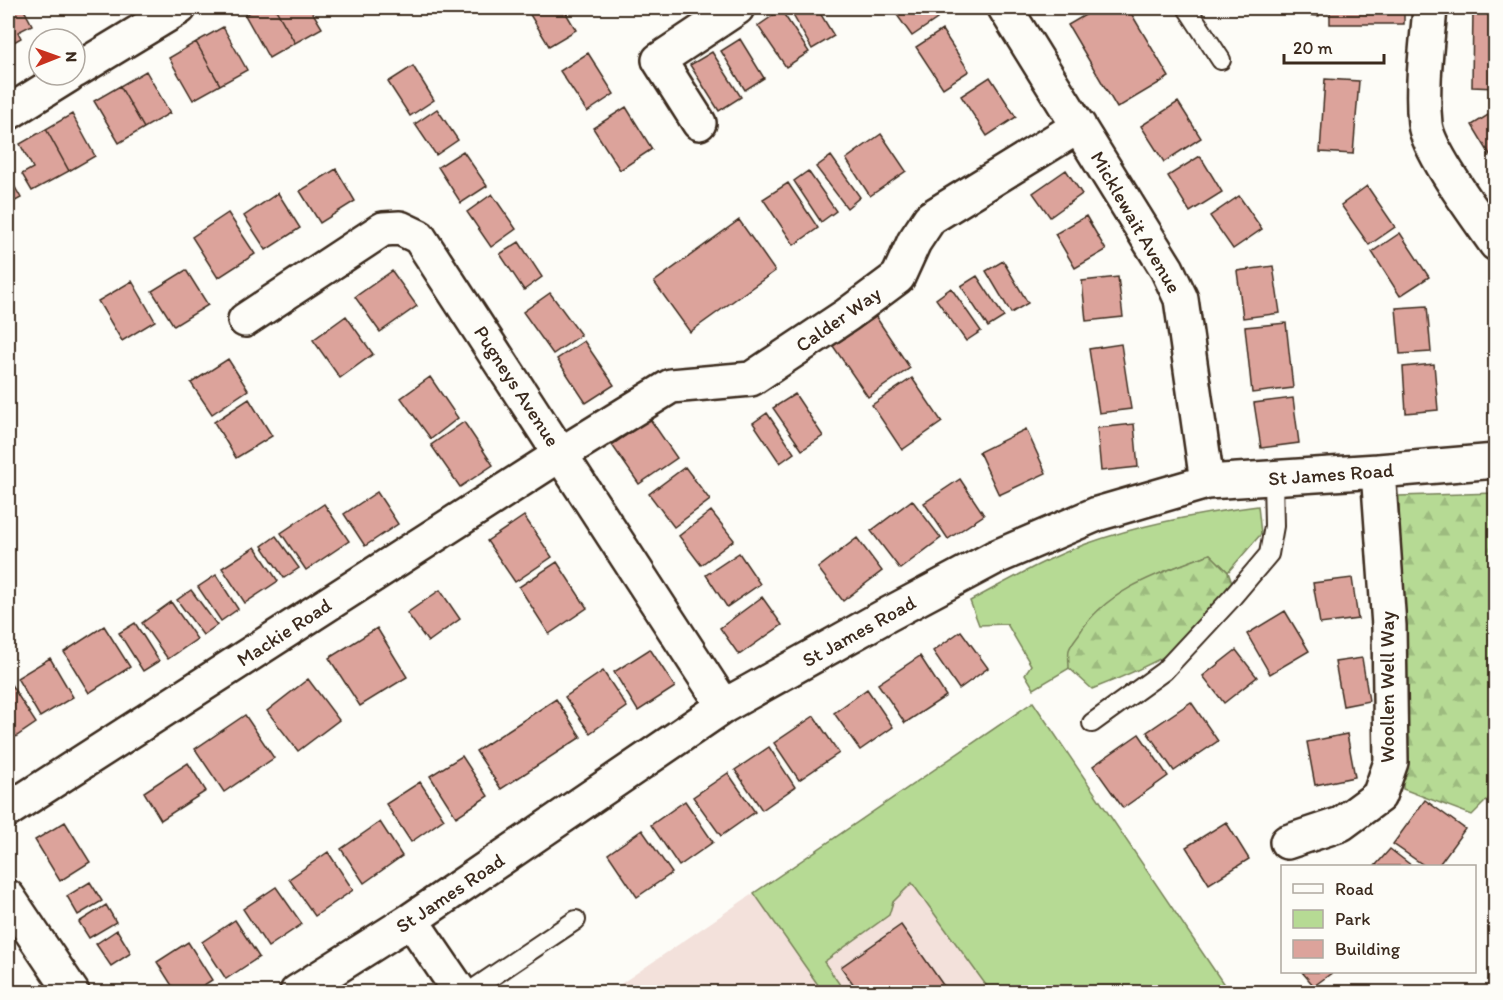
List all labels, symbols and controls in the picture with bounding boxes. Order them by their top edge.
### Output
north arrow [27,27,87,87]
scale bar [1284,27,1384,65]
text: 20 m [1293,37,1333,59]
text: N [62,51,81,62]
street label: Micklewait Avenue [1086,147,1186,297]
street label: Calder Way [791,281,886,357]
street label: Pugneys Avenue [469,321,565,451]
street label: St James Road [1267,458,1395,490]
street label: St James Road [798,590,920,672]
street label: Mackie Road [232,593,336,671]
street label: Woollen Well Way [1375,611,1399,763]
street label: St James Road [391,848,509,938]
legend [1281,865,1476,973]
text: Road [1335,878,1374,900]
text: Park [1335,908,1370,930]
text: Building [1335,938,1401,960]

